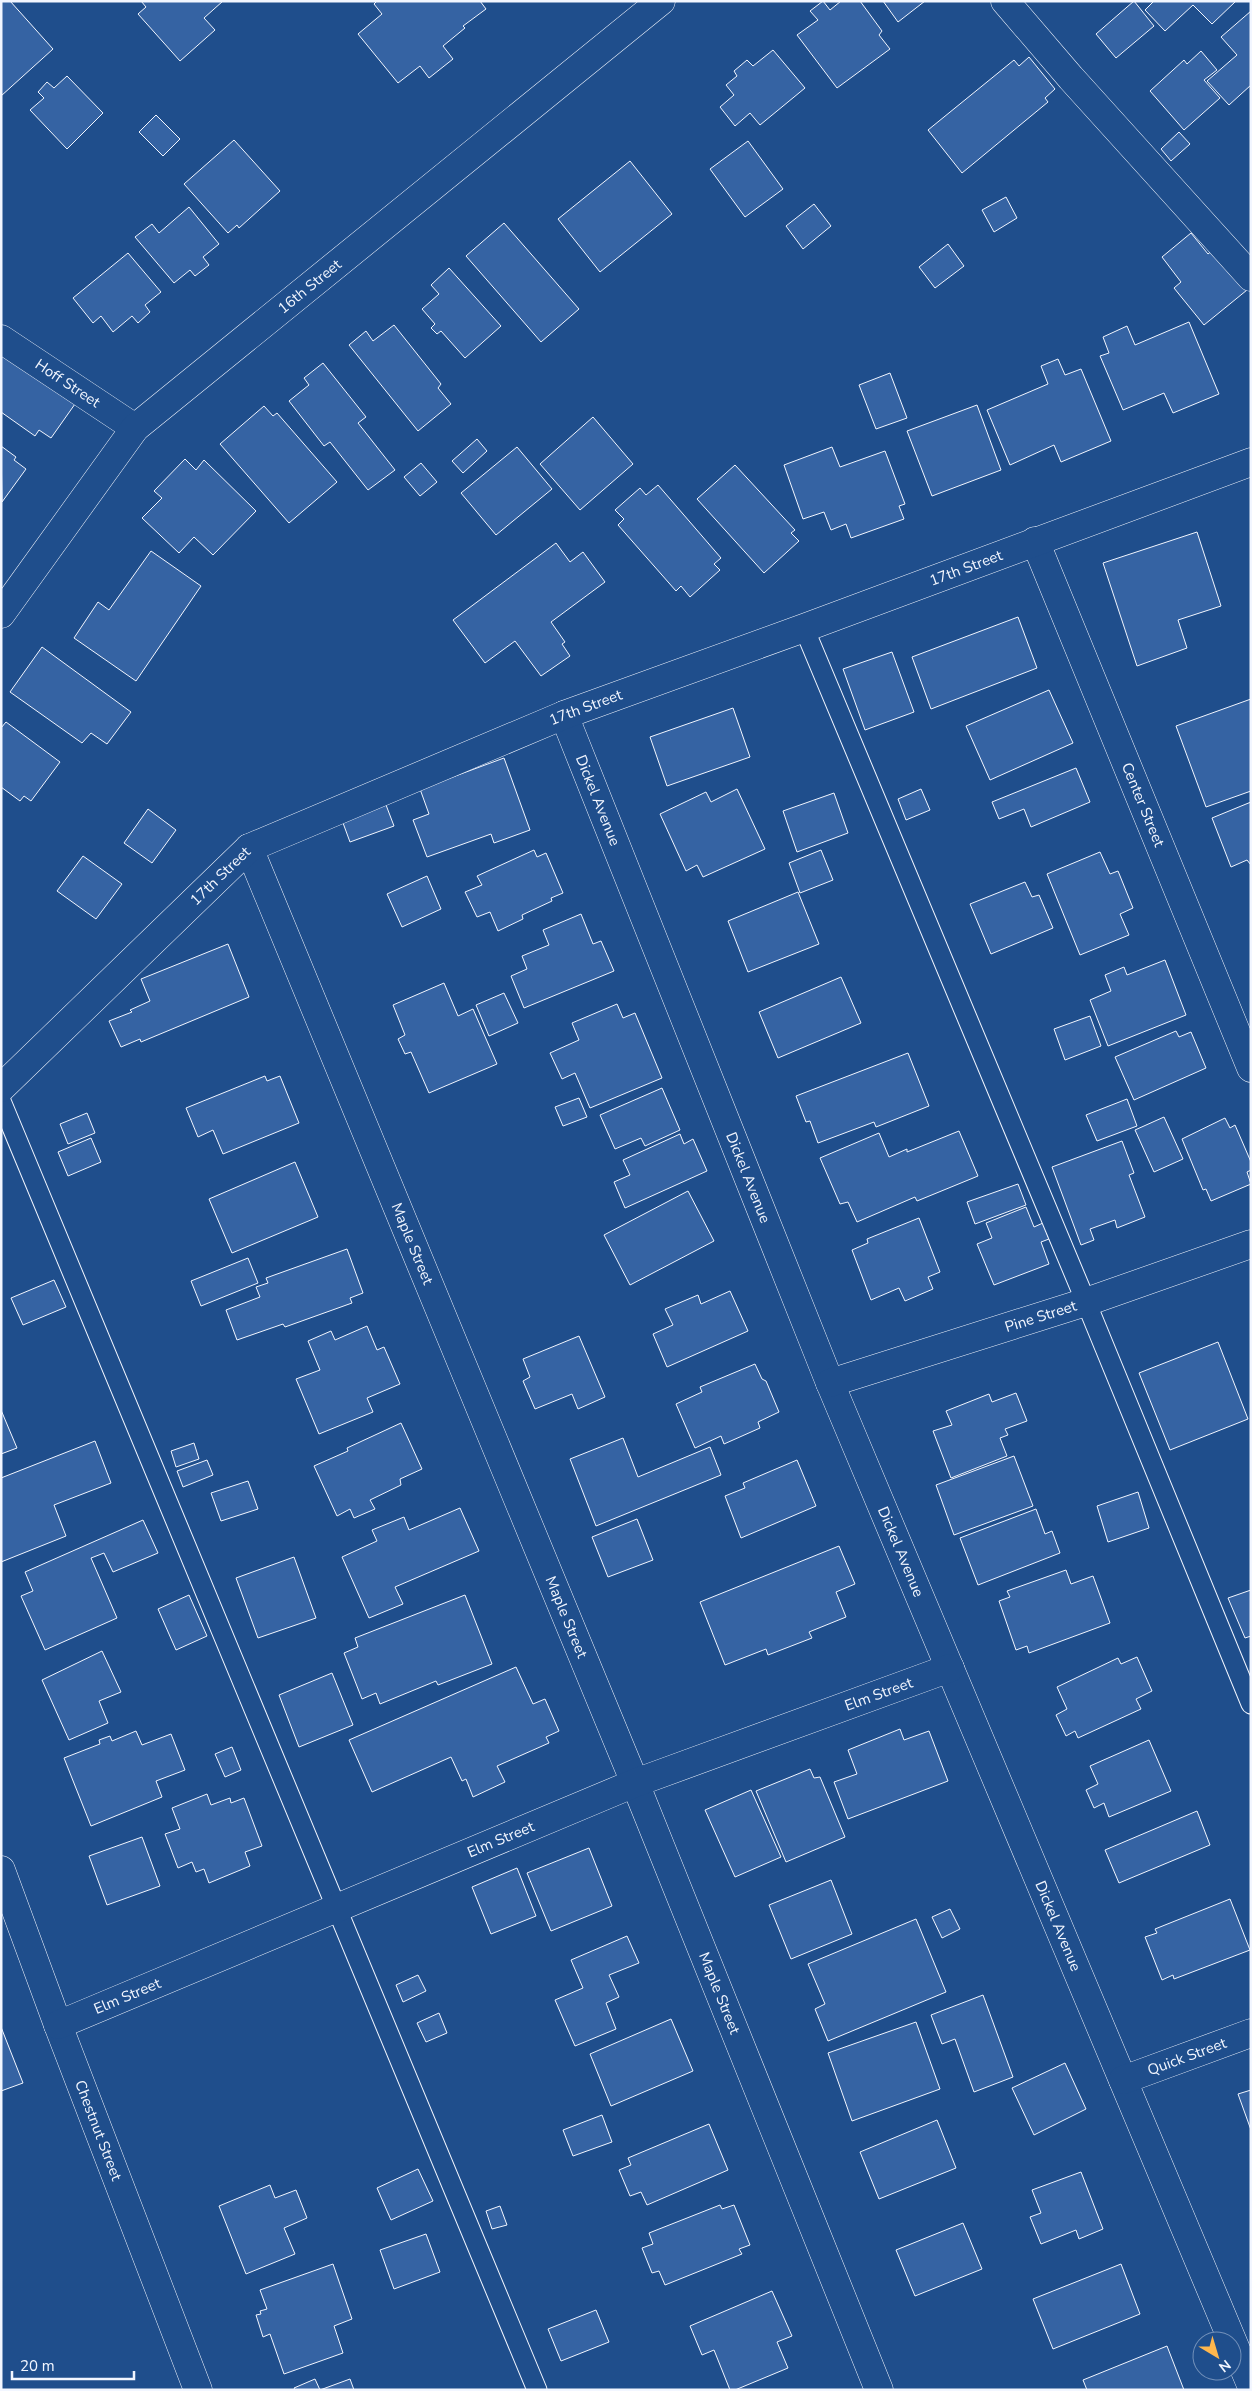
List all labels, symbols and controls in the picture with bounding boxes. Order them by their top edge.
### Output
street label: 16th Street [273,254,346,318]
street label: Hoff Street [31,354,105,413]
street label: 17th Street [926,545,1006,591]
street label: 17th Street [546,684,626,730]
street label: Dickel Avenue [571,752,625,849]
street label: Center Street [1117,760,1170,851]
street label: 17th Street [186,842,255,910]
street label: Dickel Avenue [721,1129,775,1226]
street label: Maple Street [387,1200,438,1288]
street label: Pine Street [1002,1295,1080,1337]
street label: Dickel Avenue [873,1503,929,1600]
street label: Maple Street [541,1573,593,1662]
street label: Elm Street [842,1672,916,1716]
street label: Elm Street [464,1816,538,1862]
street label: Dickel Avenue [1030,1878,1086,1974]
street label: Maple Street [694,1949,745,2038]
street label: Elm Street [91,1973,164,2019]
street label: Quick Street [1145,2033,1230,2080]
street label: Chestnut Street [70,2077,127,2184]
north arrow [1192,2331,1242,2381]
scale bar [12,2348,135,2380]
text: N [1215,2355,1235,2377]
text: 20 m [20,2356,55,2376]

